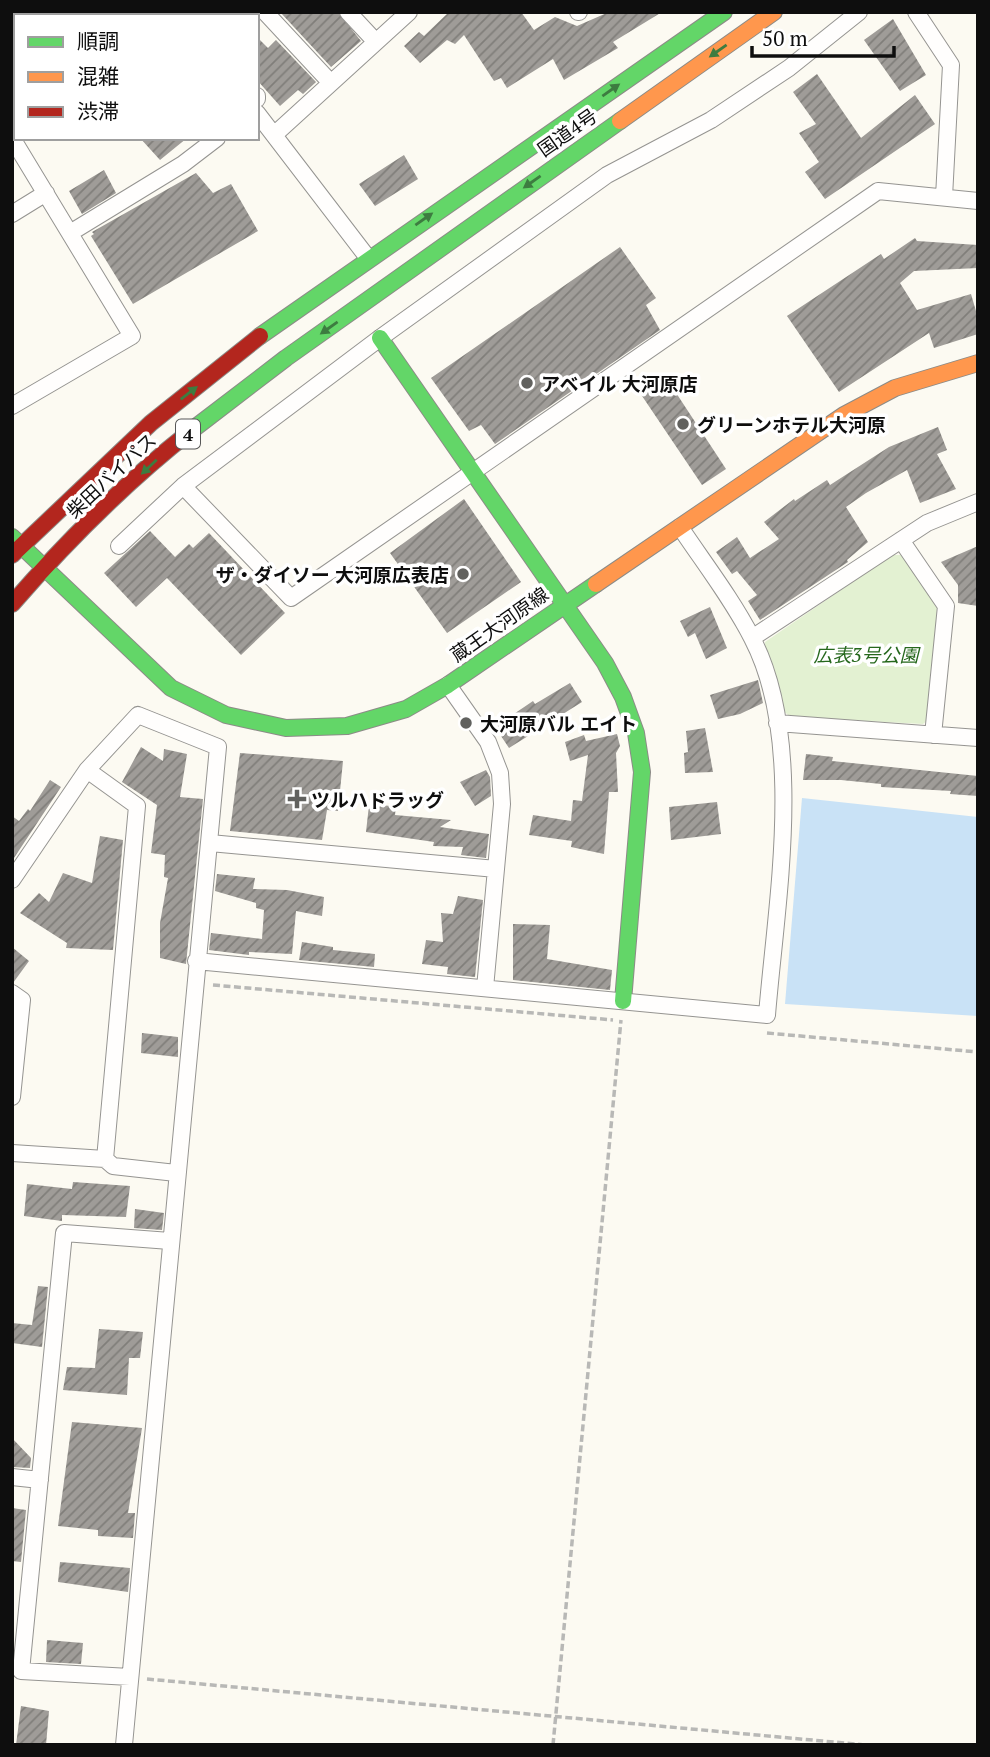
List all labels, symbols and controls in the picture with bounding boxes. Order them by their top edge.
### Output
legend [14,14,259,140]
scale bar [752,14,894,58]
text: 50 m [762,24,808,52]
text: 順調 [77,27,119,55]
one-way arrow [709,44,727,58]
text: 混雑 [77,62,119,90]
one-way arrow [602,83,620,97]
text: 渋滞 [77,97,119,125]
street label: 国道4号 [532,103,602,161]
one-way arrow [523,175,541,189]
one-way arrow [415,212,433,226]
one-way arrow [320,320,338,334]
place label: アベイル 大河原店 [541,371,698,396]
marker: アベイル 大河原店 [519,375,535,391]
one-way arrow [179,385,197,400]
place label: グリーンホテル大河原 [697,412,886,437]
marker: グリーンホテル大河原 [675,416,691,432]
road number: 4 [176,420,200,448]
street label: 柴田バイパス [61,427,161,523]
one-way arrow [141,459,158,475]
place label: ザ・ダイソー 大河原広表店 [216,562,449,587]
marker: ザ・ダイソー 大河原広表店 [455,566,471,582]
street label: 蔵王大河原線 [445,581,553,667]
park label: 広表3号公園 [814,642,921,667]
place label: 大河原バル エイト [480,711,637,736]
marker: 大河原バル エイト [458,715,474,731]
place label: ツルハドラッグ [311,787,444,812]
marker: ツルハドラッグ [289,791,305,807]

